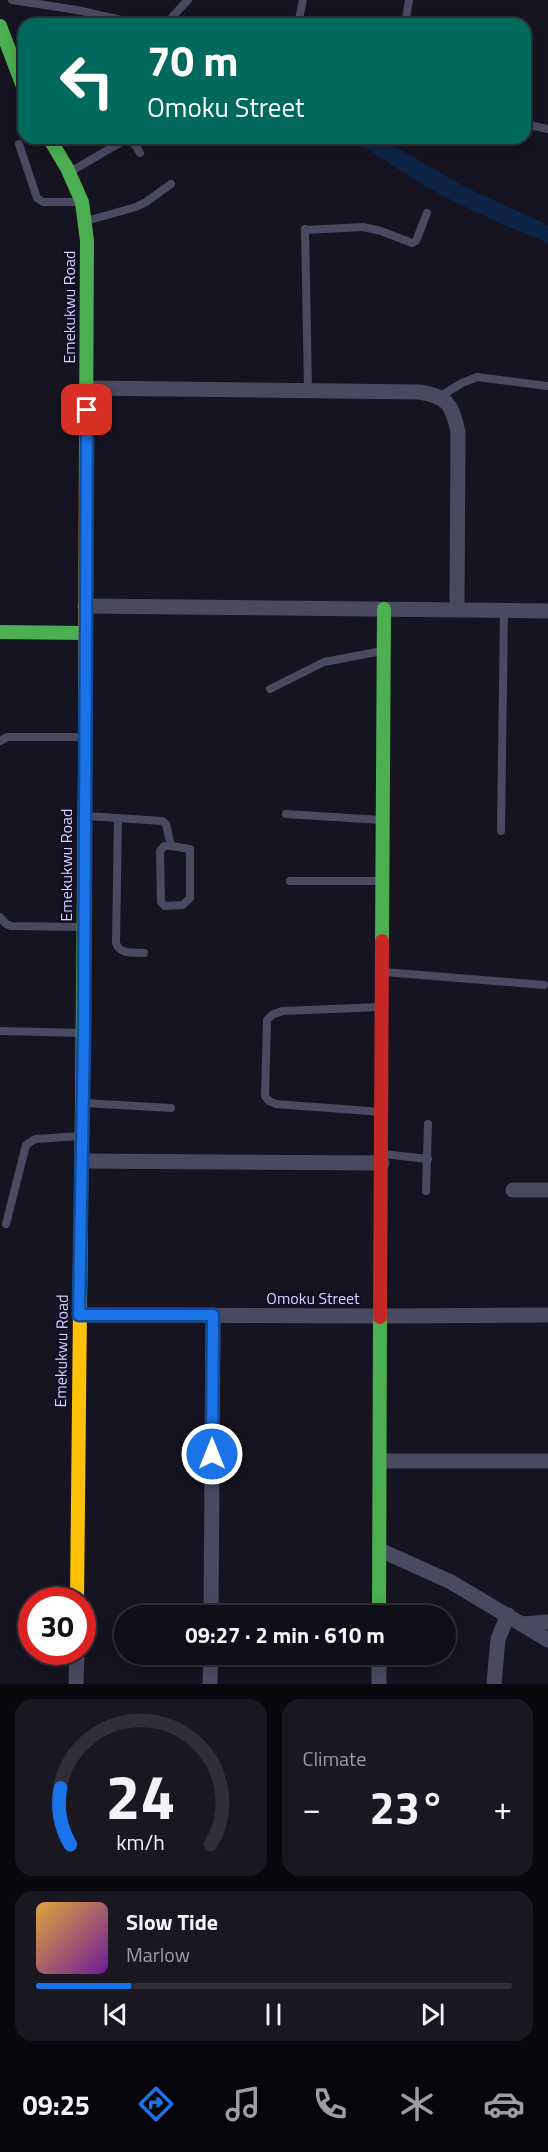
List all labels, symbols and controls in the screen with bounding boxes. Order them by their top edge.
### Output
text: 70 m [147,28,239,92]
icon: left [48,42,126,120]
text: Omoku Street [147,86,304,127]
street label: Emekukwu Road [57,251,81,363]
pin [61,384,112,435]
icon: arrive [70,393,103,426]
street label: Emekukwu Road [54,809,78,921]
street label: Omoku Street [266,1286,360,1310]
street label: Emekukwu Road [48,1294,74,1408]
position arrow [180,1422,244,1486]
speed limit sign: 30 [18,1587,96,1665]
text: 09:27 · 2 min · 610 m [185,1618,385,1652]
text: Climate [303,1743,366,1774]
text: 24 [106,1748,176,1843]
text: 23° [369,1773,445,1841]
text: − [303,1783,321,1833]
text: + [494,1783,512,1833]
text: km/h [116,1826,165,1858]
text: Slow Tide [126,1905,218,1939]
text: Marlow [126,1939,190,1970]
icon: previous [99,1998,132,2031]
icon: pause [257,1998,290,2031]
icon: next [416,1998,449,2031]
icon: directions [135,2083,177,2125]
icon: music [222,2083,264,2125]
icon: phone [309,2083,351,2125]
icon: climate [396,2083,438,2125]
icon: car [483,2083,525,2125]
text: 09:25 [23,2084,90,2125]

